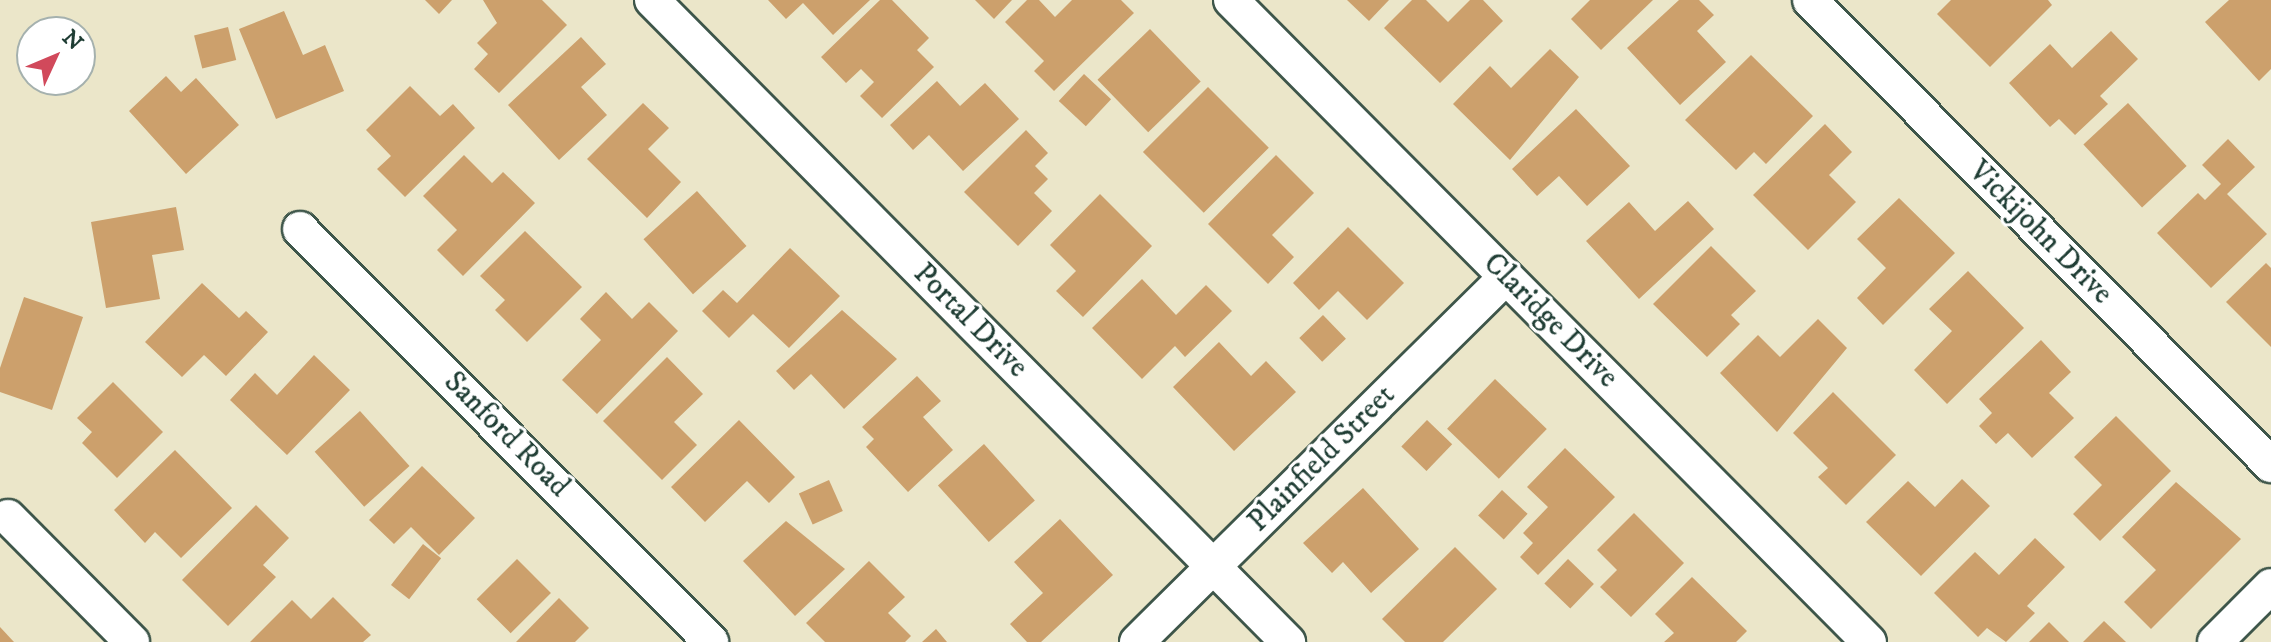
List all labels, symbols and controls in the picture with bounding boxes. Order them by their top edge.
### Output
north arrow [16,16,96,96]
text: N [56,24,88,56]
street label: Vickijohn Drive [1961,154,2119,312]
street label: Claridge Drive [1475,246,1625,396]
street label: Portal Drive [905,256,1035,386]
street label: Sanford Road [436,365,576,505]
street label: Plainfield Street [1241,378,1403,540]

